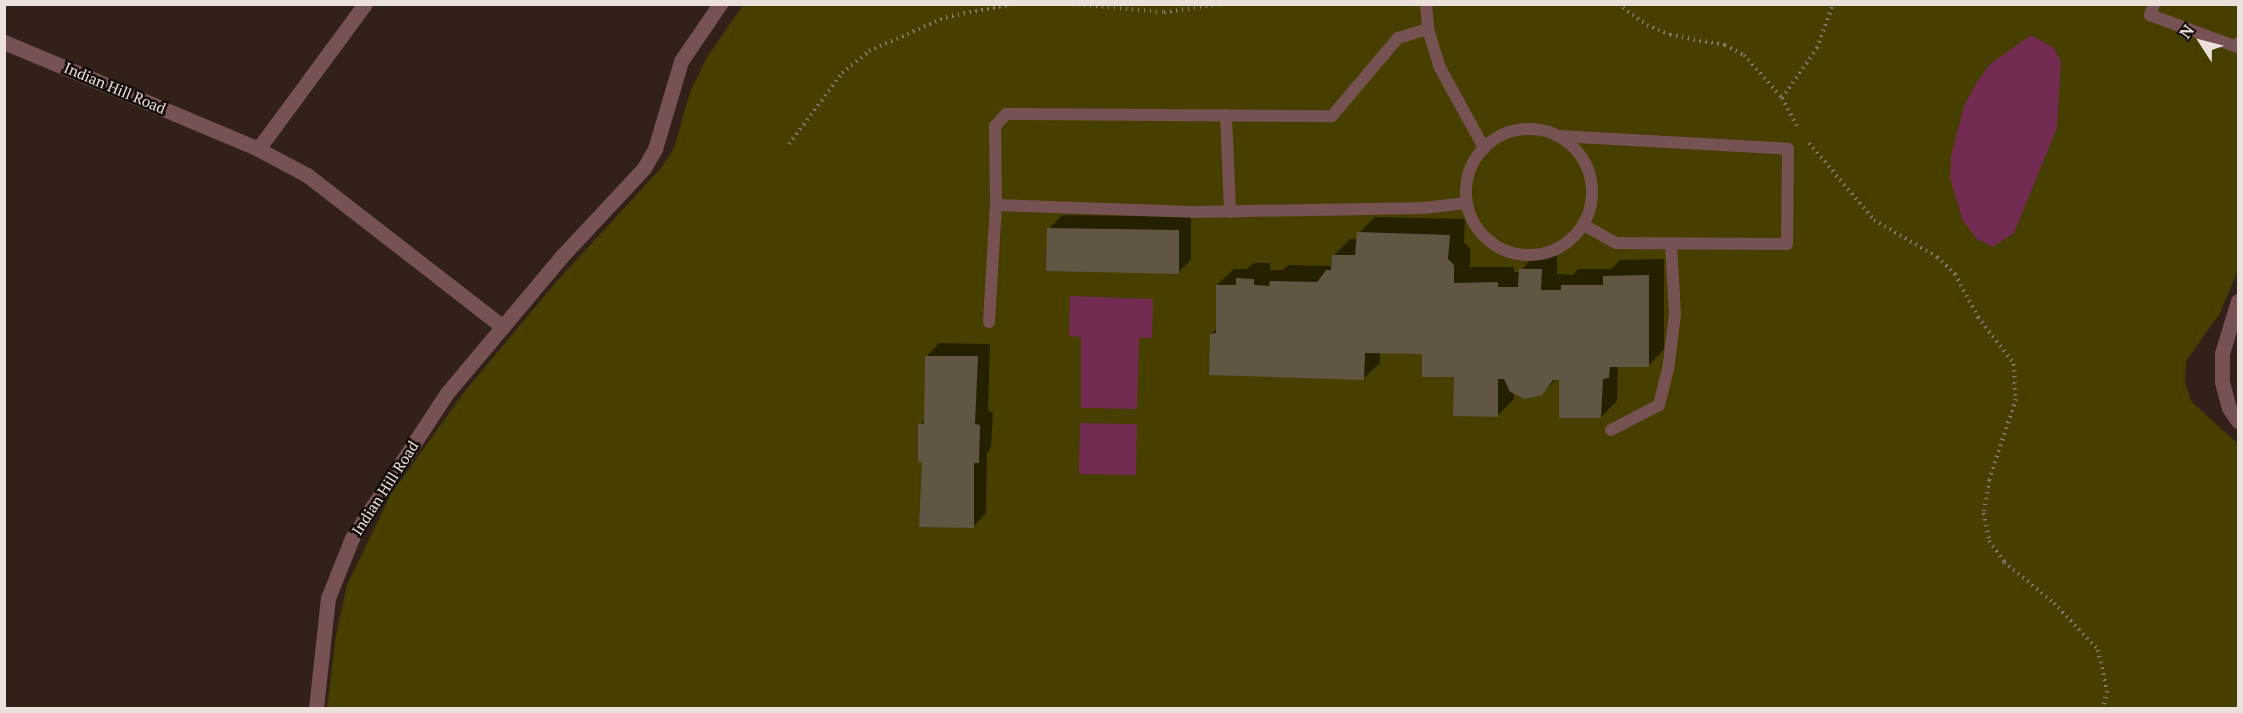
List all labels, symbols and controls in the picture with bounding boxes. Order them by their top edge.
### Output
north arrow [2171,12,2231,72]
text: N [2174,20,2199,43]
street label: Indian Hill Road [61,58,169,118]
street label: Indian Hill Road [348,438,422,538]

